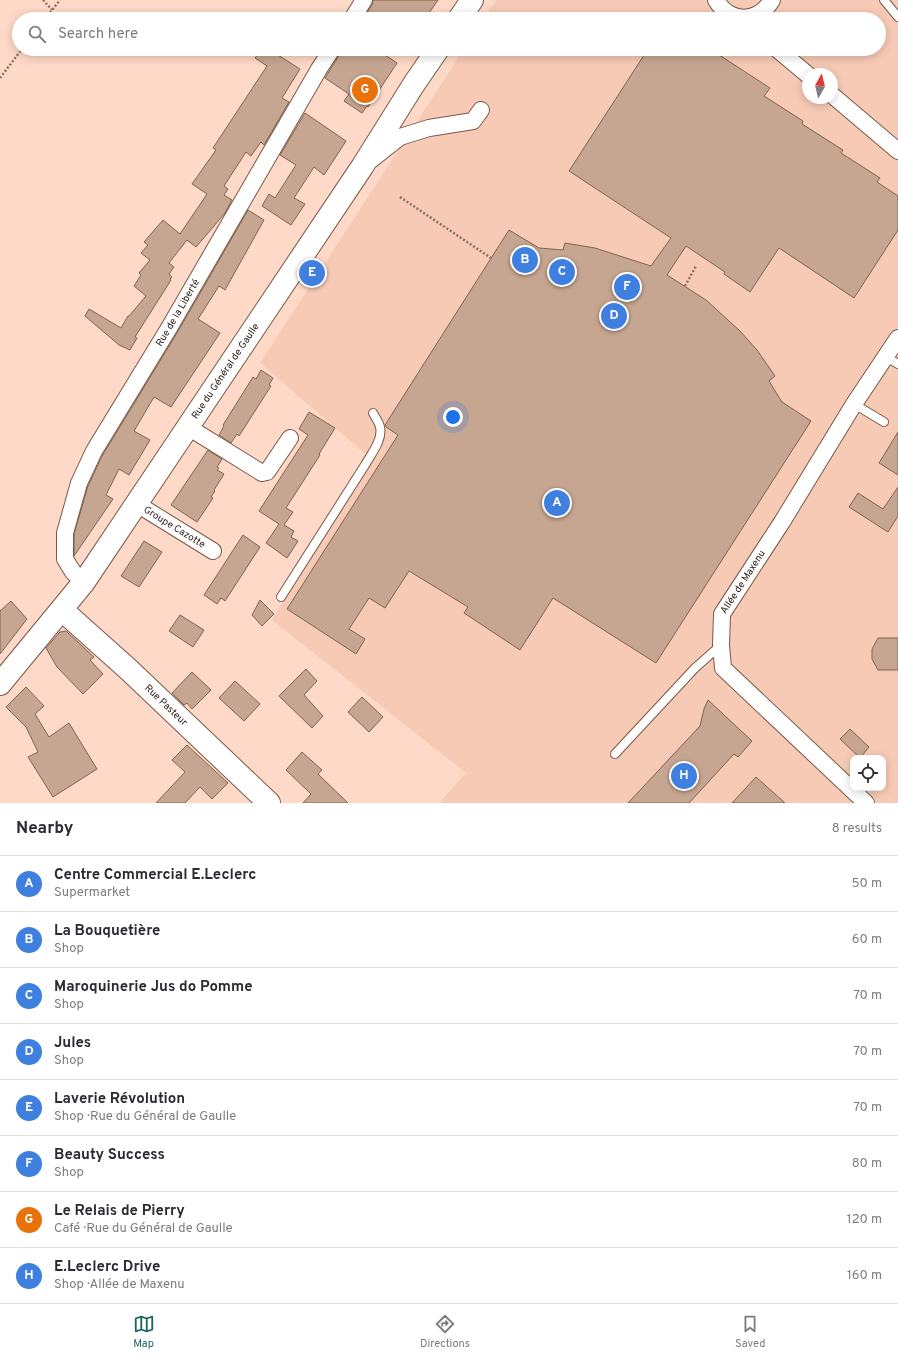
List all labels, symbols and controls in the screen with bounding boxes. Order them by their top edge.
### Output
search box [12,12,886,56]
icon: search [26,23,48,45]
text: Search here [58,25,138,44]
north arrow [802,68,838,104]
pin: G [352,75,378,105]
pin: B [512,245,538,275]
pin: C [549,257,575,287]
pin: E [299,258,325,288]
pin: F [614,272,640,302]
street label: Rue de la Liberté [153,277,202,349]
pin: D [601,301,627,331]
street label: Rue du Général de Gaulle [189,321,262,422]
your location [443,407,463,427]
pin: A [544,488,570,518]
street label: Groupe Cazotte [141,503,208,551]
street label: Allée de Maxenu [717,548,768,616]
street label: Rue Pasteur [142,682,190,729]
map controls [850,755,886,791]
button: locate [850,755,886,791]
pin: H [671,761,697,791]
text: Nearby [16,818,73,840]
text: 8 results [832,821,882,837]
text: Centre Commercial E.Leclerc [54,866,256,885]
text: A [24,876,34,892]
text: 50 m [852,876,882,892]
text: Supermarket [54,885,130,901]
text: La Bouquetière [54,922,160,941]
text: B [25,932,33,948]
text: 60 m [852,932,882,948]
text: Shop [54,941,84,957]
text: Maroquinerie Jus do Pomme [54,978,253,997]
text: C [25,988,33,1004]
text: 70 m [853,988,882,1004]
text: Shop [54,997,84,1013]
text: Jules [54,1034,91,1053]
text: D [24,1044,34,1060]
text: 70 m [853,1044,882,1060]
text: Shop [54,1053,84,1069]
text: Laverie Révolution [54,1090,185,1109]
text: E [25,1100,33,1116]
text: 70 m [853,1100,882,1116]
text: Shop · Rue du Général de Gaulle [54,1109,236,1125]
text: Beauty Success [54,1146,165,1165]
text: F [25,1156,33,1172]
text: 80 m [852,1156,882,1172]
text: Shop [54,1165,84,1181]
text: Le Relais de Pierry [54,1202,185,1221]
text: G [25,1212,33,1228]
text: 120 m [847,1212,882,1228]
text: Café · Rue du Général de Gaulle [54,1221,233,1237]
text: E.Leclerc Drive [54,1258,160,1277]
text: H [24,1268,34,1284]
text: 160 m [847,1268,882,1284]
text: Shop · Allée de Maxenu [54,1277,185,1293]
tab: Map [133,1313,155,1351]
tab: Directions [420,1313,470,1351]
tab: Saved [735,1313,765,1351]

